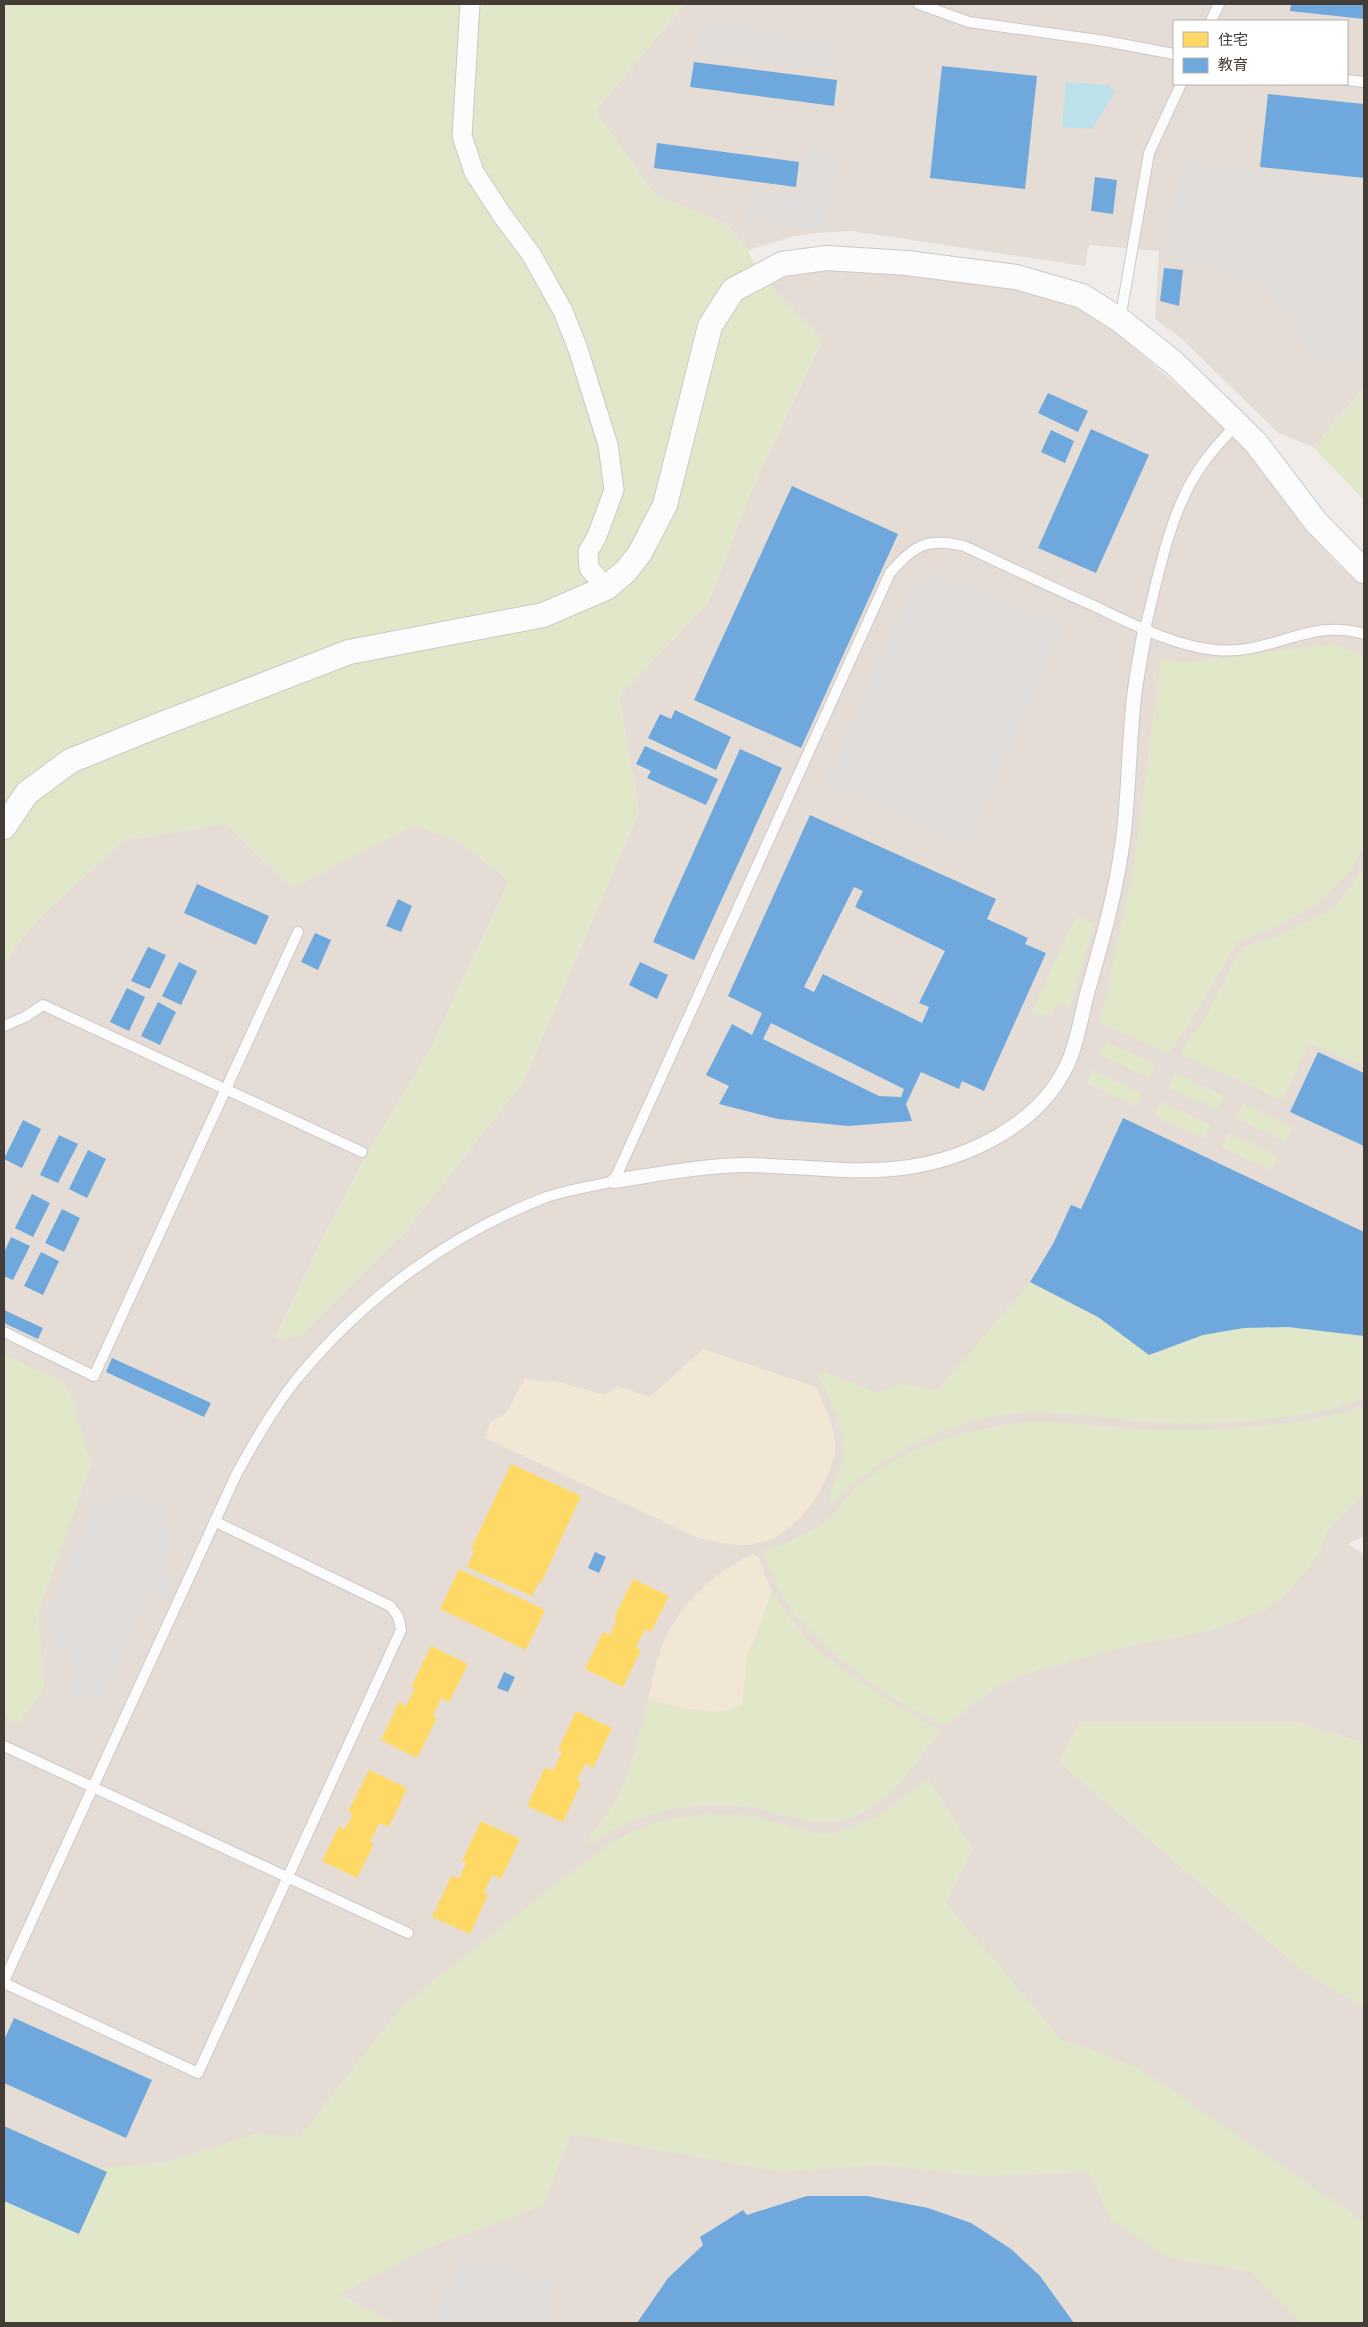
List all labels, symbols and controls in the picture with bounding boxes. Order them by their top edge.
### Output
legend [1173,20,1348,85]
text: 住宅 [1218,29,1248,49]
text: 教育 [1218,54,1248,74]

